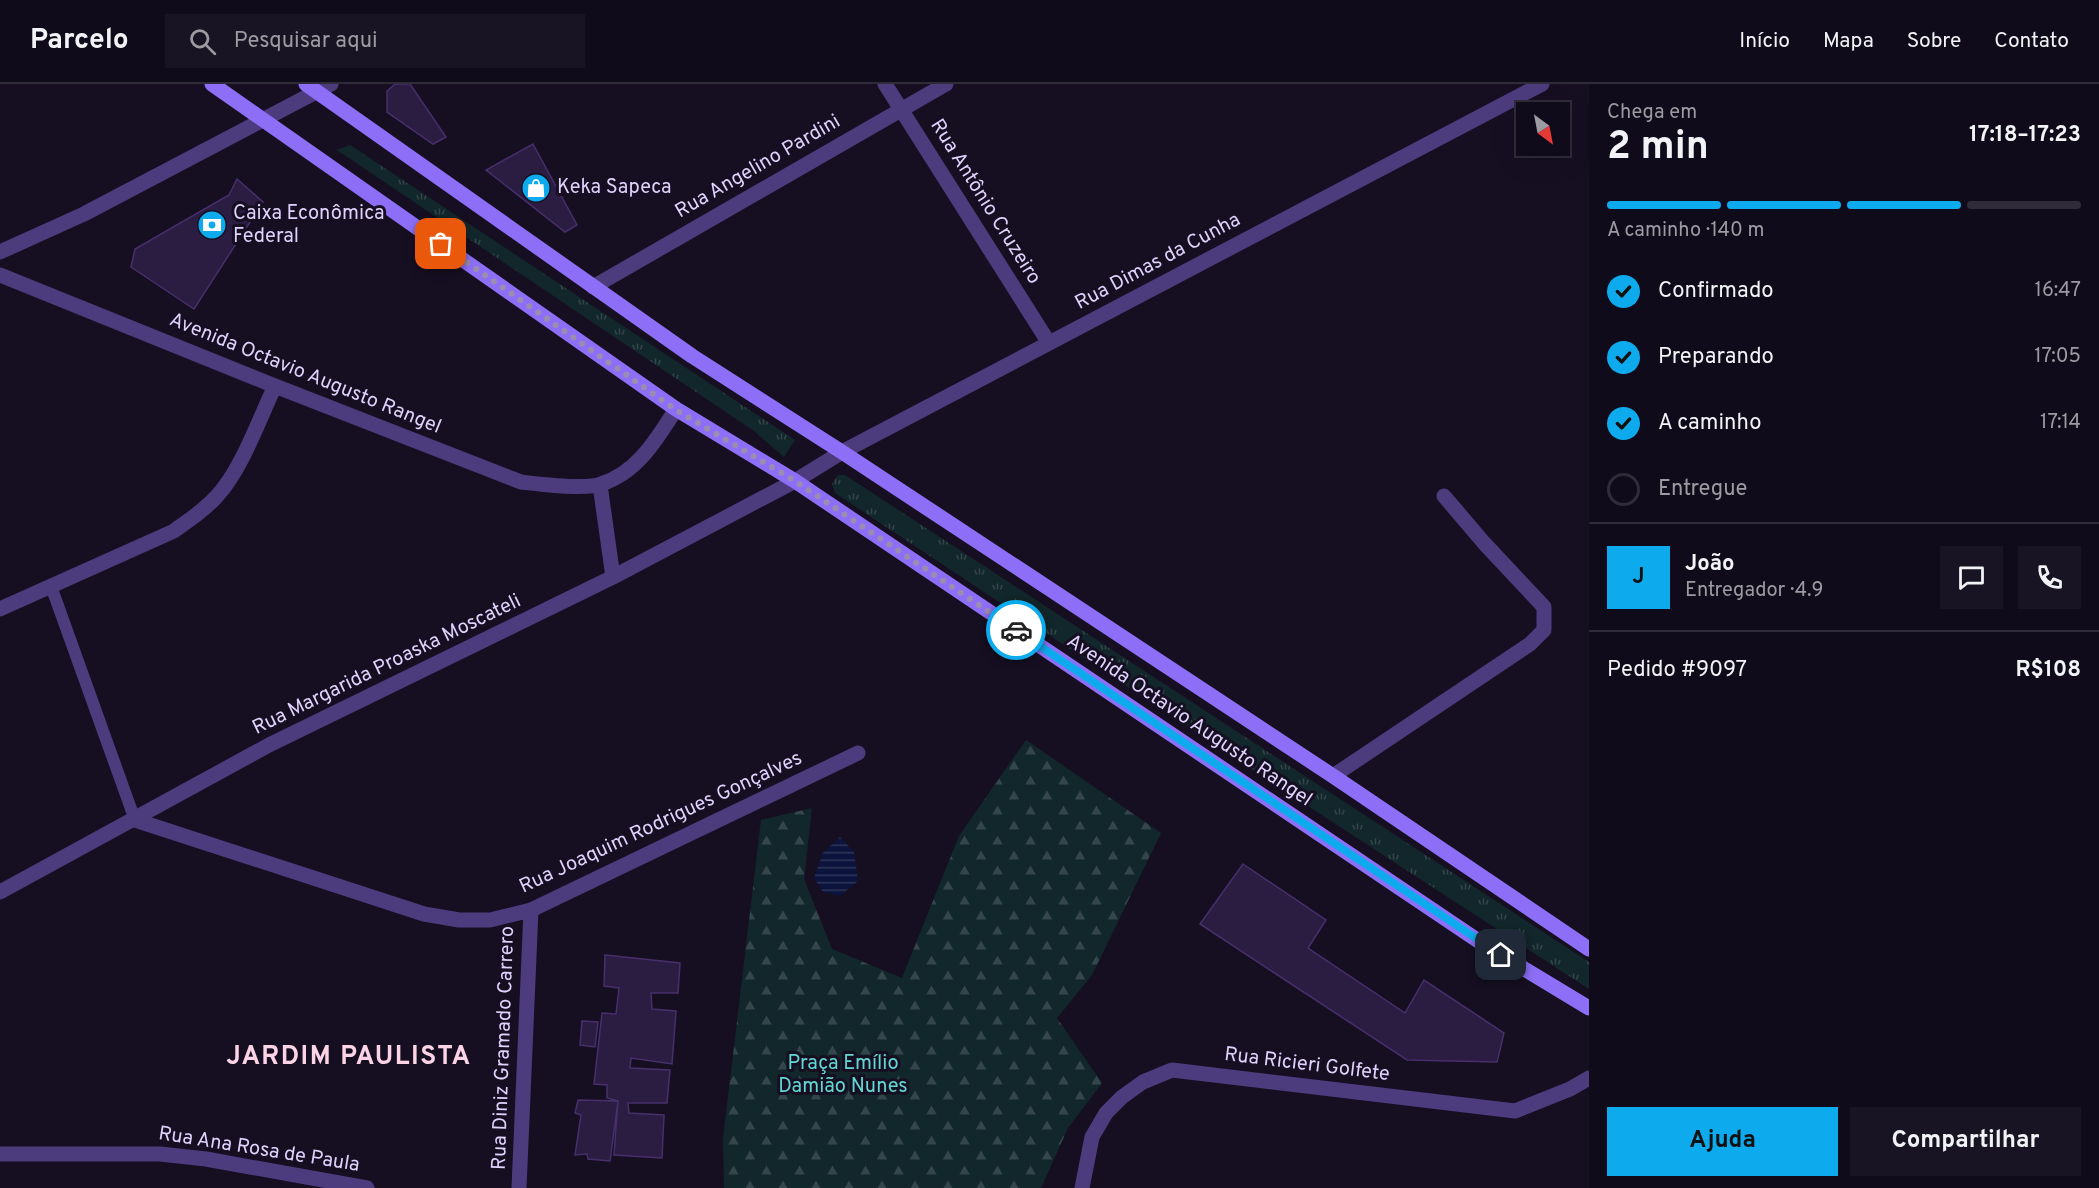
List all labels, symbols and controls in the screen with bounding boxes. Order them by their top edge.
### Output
search box [165,14,585,68]
text: Parcelo [30,23,129,59]
icon: search [186,25,219,58]
text: Pesquisar aqui [234,28,378,55]
text: Início [1739,28,1790,55]
text: Mapa [1823,28,1874,55]
text: Sobre [1907,28,1961,55]
text: Contato [1994,28,2069,55]
text: Chega em [1607,100,1697,126]
north arrow [1516,102,1570,156]
map controls [1516,102,1570,156]
street label: Rua Angelino Pardini [671,109,845,225]
street label: Rua Antônio Cruzeiro [924,114,1046,290]
text: 17:18–17:23 [1969,122,2081,149]
text: 2 min [1607,124,1709,173]
shop icon: Keka Sapeca [520,172,552,204]
place label: Keka Sapeca [557,175,672,201]
place label: Caixa Econômica Federal [233,201,384,250]
street label: Rua Dimas da Cunha [1071,207,1245,317]
bank icon: Caixa Econômica Federal [196,209,228,241]
pin [415,218,466,269]
text: A caminho · 140 m [1607,218,1764,244]
icon: bag [424,227,457,260]
icon: check [1607,275,1640,308]
text: Confirmado [1658,278,1774,305]
text: 16:47 [2034,278,2081,304]
street label: Avenida Octavio Augusto Rangel [165,307,445,441]
icon: check [1607,341,1640,374]
text: Preparando [1658,344,1774,371]
text: 17:05 [2034,344,2081,370]
icon: check [1607,407,1640,440]
text: A caminho [1658,410,1761,437]
text: 17:14 [2040,410,2081,436]
text: Entregue [1658,476,1747,503]
button: chat [1940,546,2003,609]
button: phone [2018,546,2081,609]
text: João [1685,551,1734,578]
text: J [1632,564,1645,591]
text: Entregador · 4.9 [1685,578,1824,604]
street label: Rua Margarida Proaska Moscateli [248,588,526,742]
courier [986,600,1046,660]
icon: car [1000,614,1033,647]
street label: Avenida Octavio Augusto Rangel [1061,629,1317,813]
text: Pedido #9097 [1607,657,1747,684]
text: R$108 [2015,657,2081,684]
street label: Rua Joaquim Rodrigues Gonçalves [515,746,807,900]
street label: Rua Diniz Gramado Carrero [487,925,521,1171]
pin [1475,929,1526,980]
icon: home [1484,938,1517,971]
district label: JARDIM PAULISTA [226,1041,472,1074]
street label: Rua Ricieri Golfete [1223,1042,1391,1088]
park label: Praça Emílio Damião Nunes [778,1051,908,1100]
button: Ajuda [1607,1107,1838,1176]
button: Compartilhar [1850,1107,2081,1176]
street label: Rua Ana Rosa de Paula [156,1121,362,1179]

